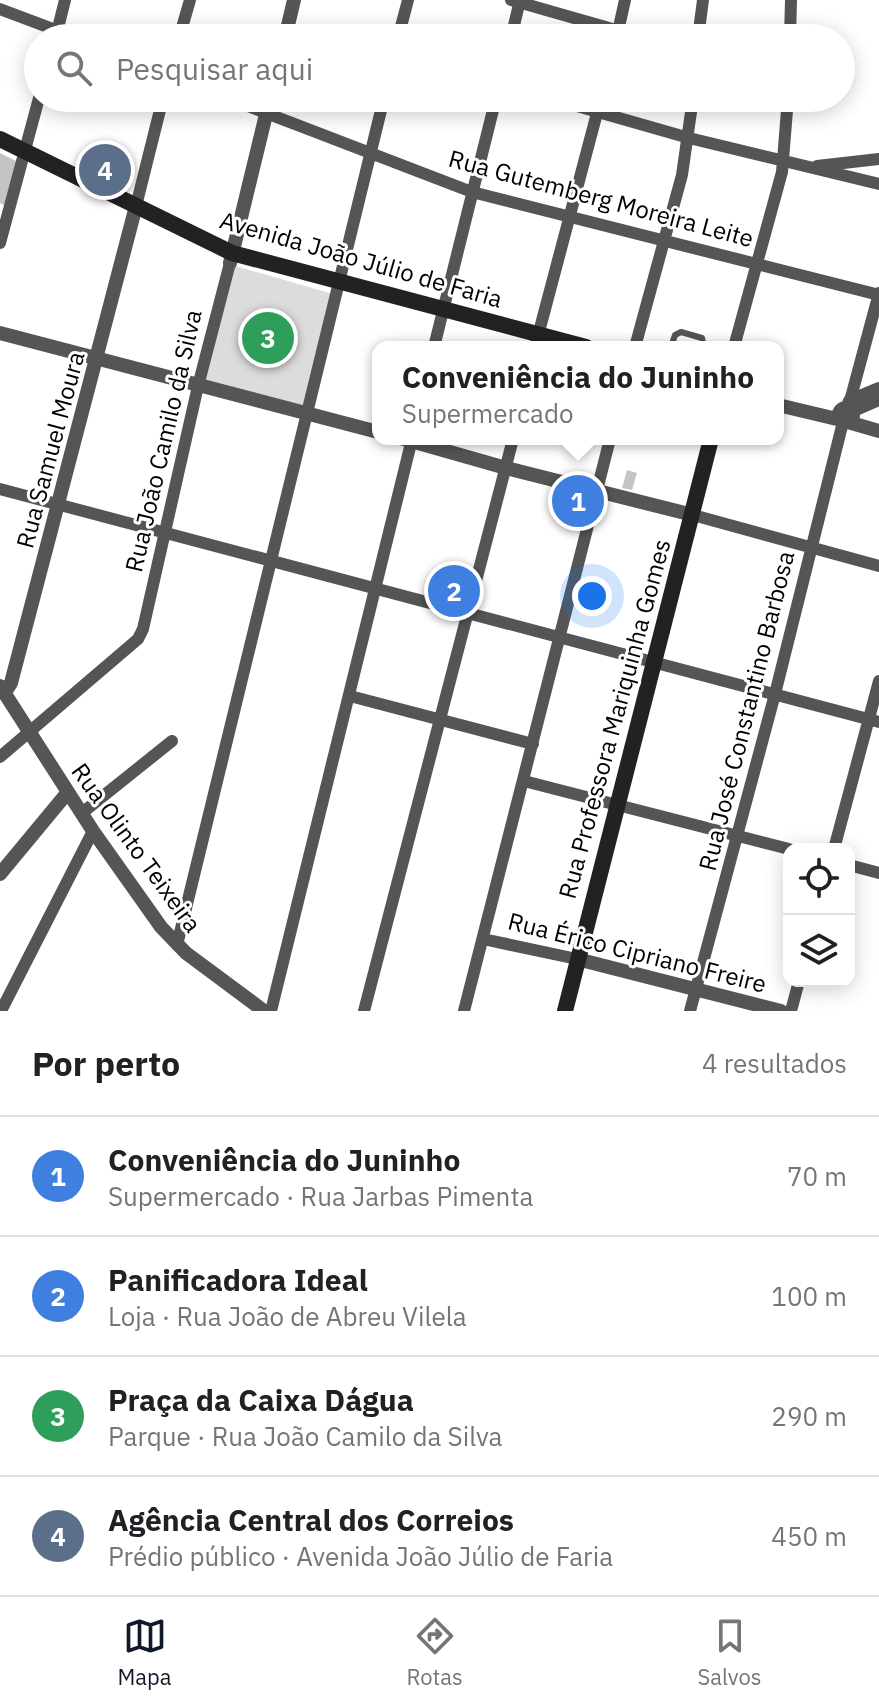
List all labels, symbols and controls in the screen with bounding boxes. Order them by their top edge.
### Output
search box [24,24,855,112]
icon: search [52,46,96,90]
text: Pesquisar aqui [116,49,313,88]
pin: 4 [79,140,131,200]
street label: Rua Gutemberg Moreira Leite [445,142,757,254]
street label: Avenida João Júlio de Faria [216,203,506,315]
street label: Rua João Camilo da Silva [117,306,209,575]
pin: 3 [242,308,294,368]
popup [372,341,784,445]
street label: Rua Samuel Moura [8,348,92,552]
text: Conveniência do Juninho [402,357,754,396]
text: Supermercado [402,396,574,430]
pin: 1 [552,471,604,531]
street label: Rua Professora Mariquinha Gomes [551,536,677,902]
street label: Rua José Constantino Barbosa [691,547,801,874]
pin: 2 [428,561,480,621]
your location [572,576,612,616]
street label: Rua Olinto Teixeira [65,756,209,939]
map controls [783,843,855,987]
button: locate [783,843,855,915]
street label: Rua Érico Cipriano Freire [505,904,770,1000]
button: layers [783,915,855,987]
text: Por perto [32,1041,180,1085]
text: 4 resultados [702,1046,847,1080]
text: Conveniência do Juninho [108,1140,460,1179]
text: 1 [50,1159,66,1193]
text: 70 m [787,1159,847,1193]
text: Supermercado · Rua Jarbas Pimenta [108,1179,533,1213]
text: Panificadora Ideal [108,1260,368,1299]
text: 2 [50,1279,66,1313]
text: 100 m [771,1279,847,1313]
text: Loja · Rua João de Abreu Vilela [108,1299,467,1333]
text: Praça da Caixa Dágua [108,1380,414,1419]
text: 3 [50,1399,66,1433]
text: 290 m [771,1399,847,1433]
text: Parque · Rua João Camilo da Silva [108,1419,502,1453]
text: Agência Central dos Correios [108,1500,514,1539]
text: 4 [50,1519,66,1553]
text: 450 m [771,1519,847,1553]
text: Prédio público · Avenida João Júlio de Faria [108,1539,613,1573]
tab: Mapa [117,1614,172,1691]
tab: Rotas [406,1614,463,1691]
tab: Salvos [698,1614,762,1691]

